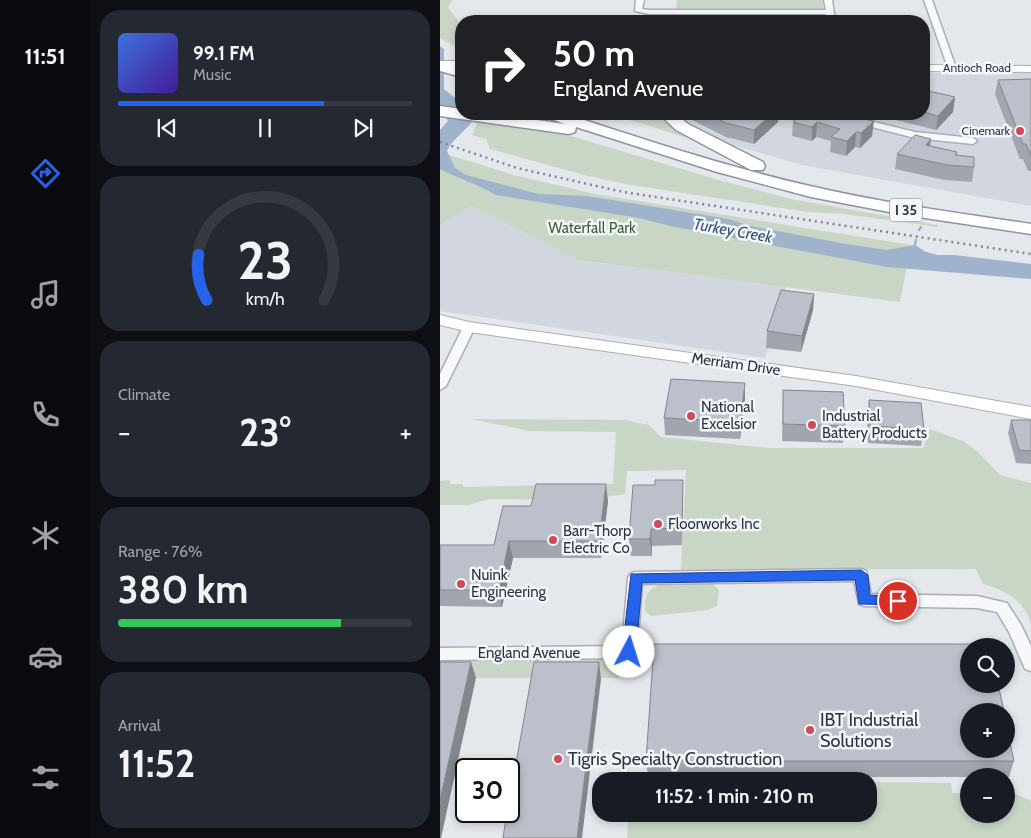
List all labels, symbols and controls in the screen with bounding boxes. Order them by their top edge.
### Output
text: 50 m [553,32,635,75]
icon: right [470,35,535,100]
text: 99.1 FM [193,42,255,65]
text: 11:51 [24,43,66,70]
street label: Antioch Road [943,60,1011,75]
text: Music [193,65,231,84]
text: England Avenue [553,75,703,102]
icon: previous [153,114,181,142]
icon: pause [251,114,279,142]
icon: next [349,114,377,142]
place label: Cinemark [961,123,1011,138]
marker: Cinemark [1014,125,1026,137]
icon: directions [28,156,63,191]
road number: I 35 [890,198,922,222]
water label: Turkey Creek [692,214,775,247]
park label: Waterfall Park [548,219,636,237]
text: 23 [237,229,293,292]
icon: music [28,277,63,312]
text: km/h [245,288,285,309]
street label: Merriam Drive [690,349,782,379]
text: Climate [118,385,170,404]
icon: phone [28,397,63,432]
place label: National Excelsior [701,398,757,433]
place label: Industrial Battery Products [822,407,927,442]
text: 23° [239,409,291,456]
marker: National Excelsior [685,410,697,422]
text: − [118,415,130,449]
text: + [400,415,412,449]
marker: Industrial Battery Products [806,419,818,431]
place label: Floorworks Inc [668,515,760,533]
icon: climate [28,518,63,553]
marker: Floorworks Inc [652,518,664,530]
place label: Barr-Thorp Electric Co [563,522,631,557]
marker: Barr-Thorp Electric Co [547,534,559,546]
text: Range · 76% [118,542,203,561]
text: 380 km [118,566,248,613]
place label: Nuink Engineering [471,566,547,601]
marker: Nuink Engineering [455,578,467,590]
pin [877,580,919,622]
icon: arrive [884,587,912,615]
position arrow [602,625,654,677]
map controls [960,638,1015,823]
button: search [960,638,1015,693]
icon: car [28,639,63,674]
street label: England Avenue [478,644,581,662]
button: + [960,703,1015,758]
place label: IBT Industrial Solutions [820,709,919,752]
text: Arrival [118,716,161,735]
marker: IBT Industrial Solutions [804,724,816,736]
text: 11:52 [118,740,195,787]
place label: Tigris Specialty Construction [568,748,782,770]
marker: Tigris Specialty Construction [552,753,564,765]
speed limit sign: 30 [455,758,520,823]
icon: filters [28,760,63,795]
button: − [960,768,1015,823]
text: 11:52 · 1 min · 210 m [655,785,814,808]

